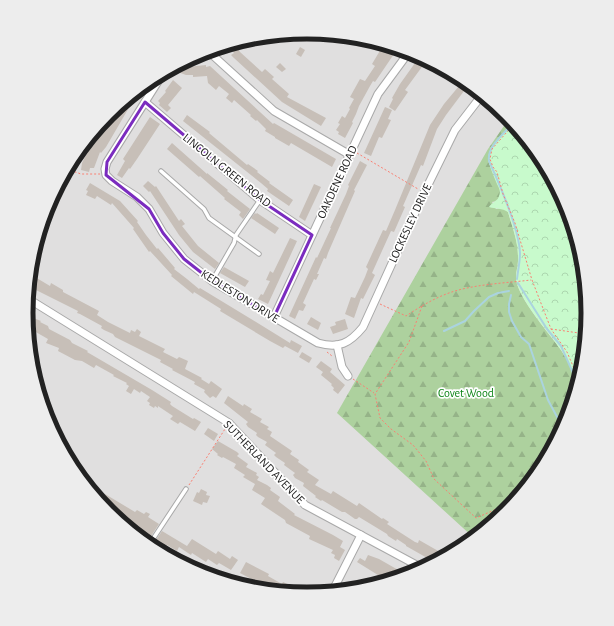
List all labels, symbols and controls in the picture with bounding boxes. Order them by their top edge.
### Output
street label: LINCOLN GREEN ROAD [181,131,274,209]
street label: OAKDENE ROAD [315,143,359,220]
street label: LOCKESLEY DRIVE [386,182,434,264]
street label: KEDLESTON DRIVE [199,267,281,325]
park label: Covet Wood [438,387,494,399]
street label: SUTHERLAND AVENUE [221,418,307,506]

